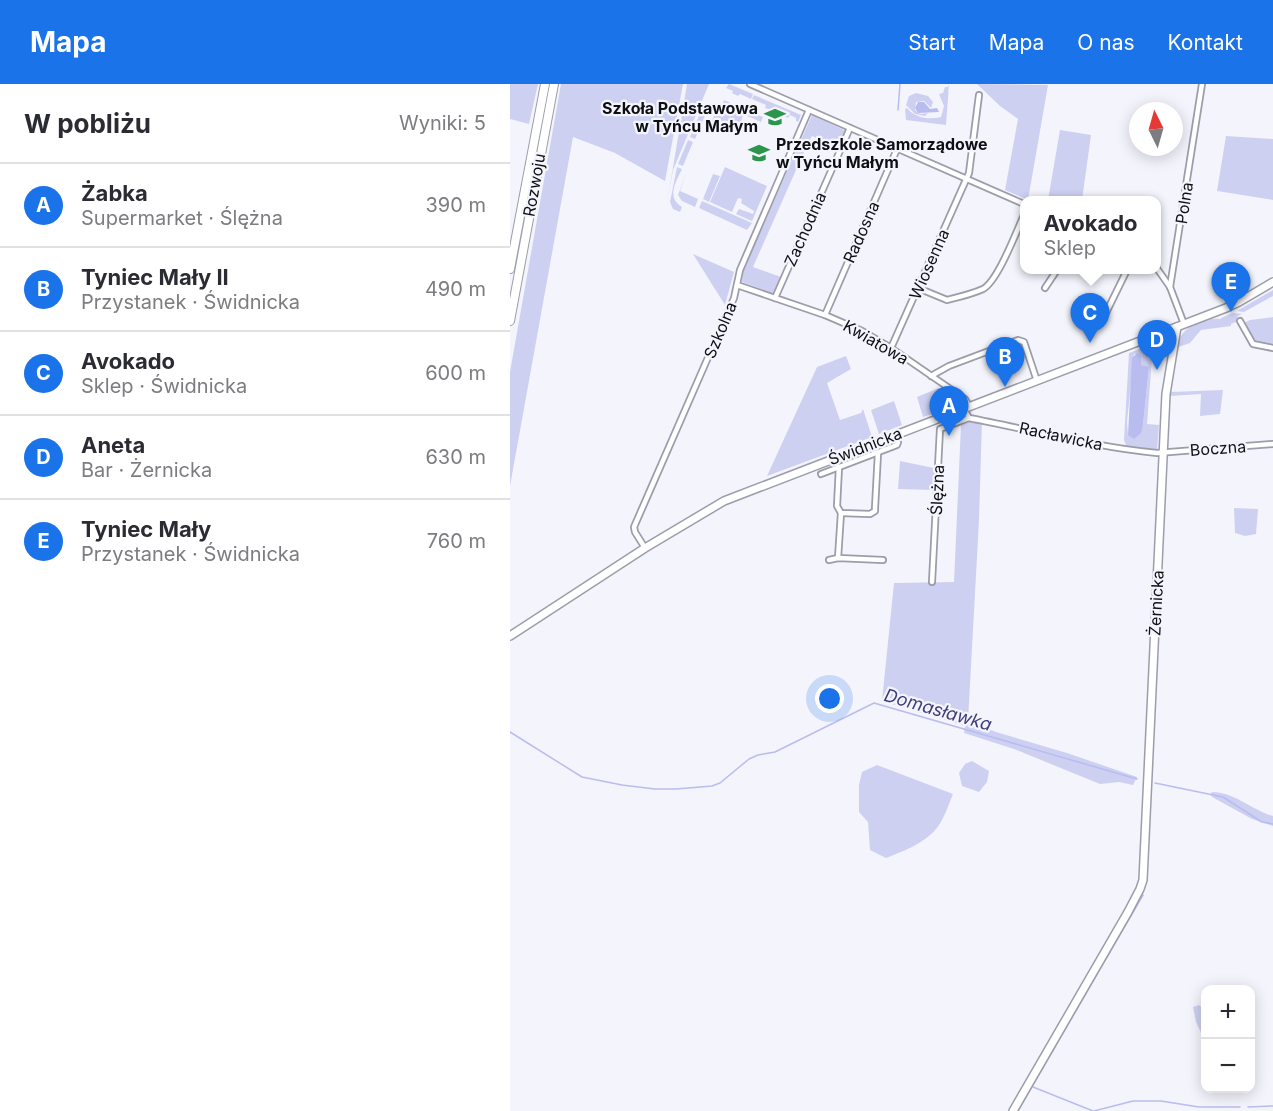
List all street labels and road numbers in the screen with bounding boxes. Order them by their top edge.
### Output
street label: Rozwoju [519,152,549,218]
street label: Polna [1171,181,1197,225]
street label: Zachodnia [780,189,830,269]
street label: Radosna [839,198,883,266]
street label: Wiosenna [905,226,953,302]
street label: Szkolna [699,299,741,361]
street label: Kwiatowa [840,315,912,369]
street label: Racławicka [1017,417,1105,455]
street label: Świdnicka [825,423,905,469]
street label: Boczna [1189,436,1247,460]
street label: Ślężna [926,464,948,516]
street label: Żernicka [1144,570,1168,636]

